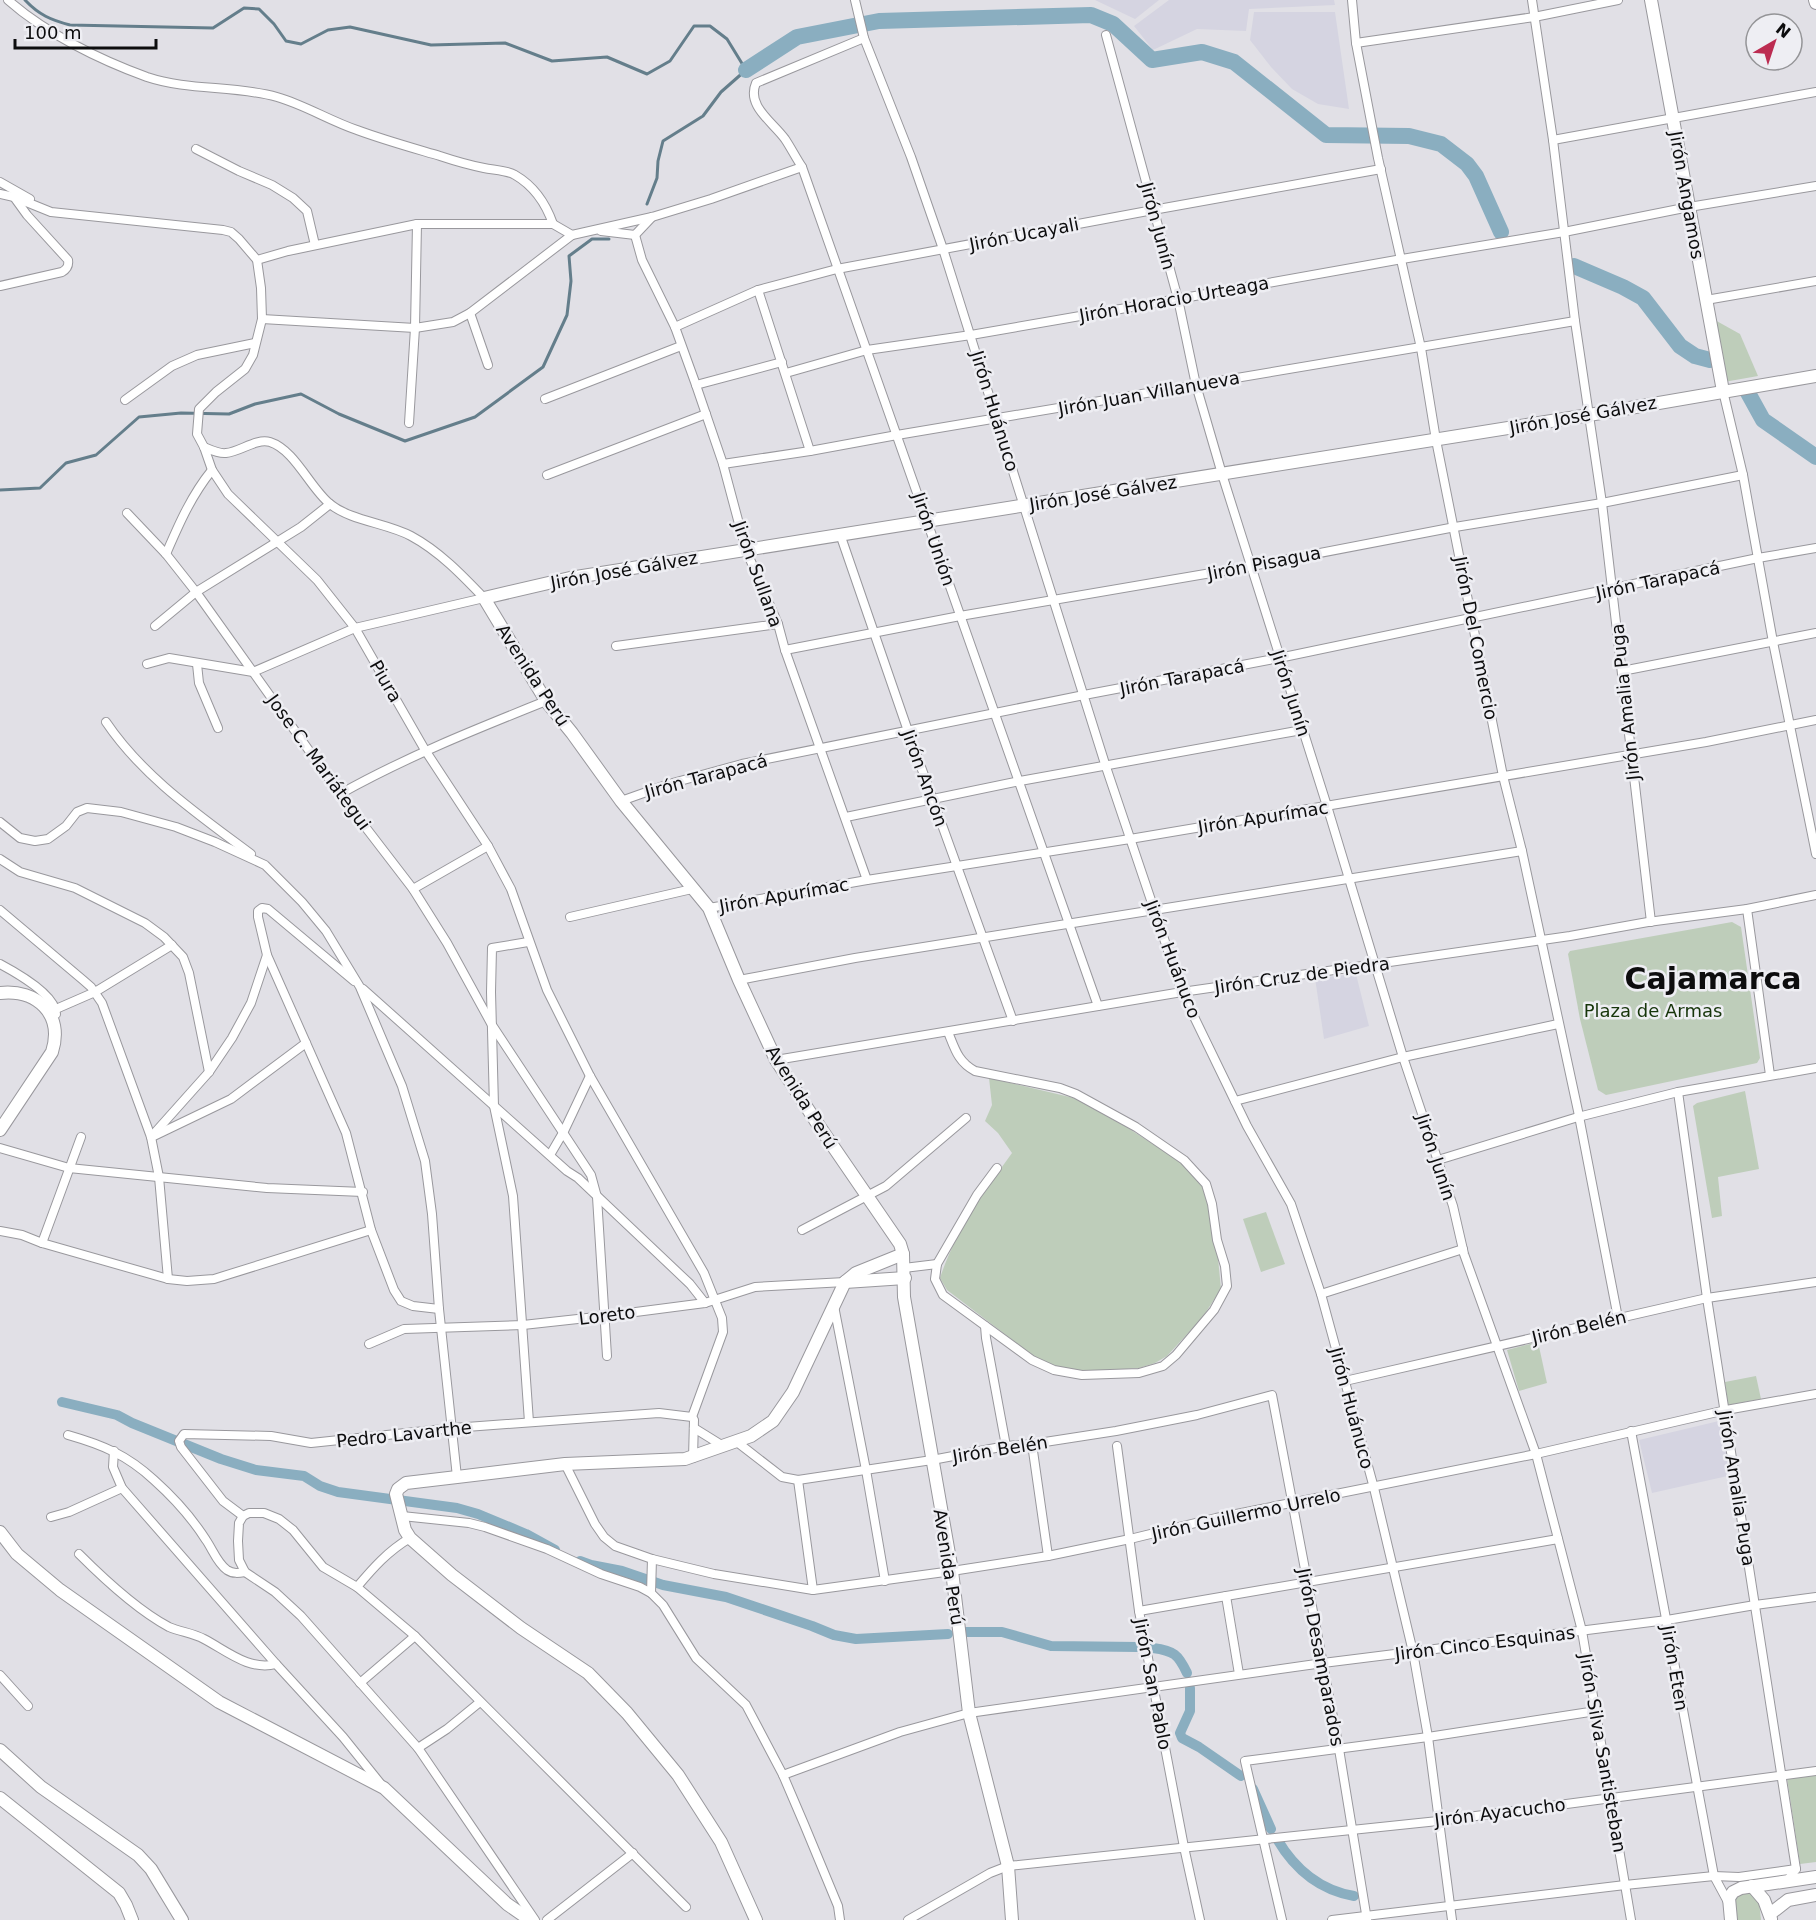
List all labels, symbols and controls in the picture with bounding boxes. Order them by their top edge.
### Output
scale bar [15,12,156,50]
north arrow [1744,12,1804,72]
text: N [1772,19,1794,42]
text: 100 m [24,22,82,43]
street label: Jirón Angamos [1665,128,1709,261]
street label: Jirón Junín [1136,179,1180,272]
street label: Jirón Ucayali [966,213,1081,255]
street label: Jirón Horacio Urteaga [1077,272,1270,326]
street label: Jirón Huánuco [966,347,1023,474]
street label: Jirón Juan Villanueva [1056,367,1241,419]
street label: Jirón José Gálvez [1507,392,1658,438]
street label: Jirón José Gálvez [1027,471,1178,515]
street label: Jirón Unión [908,489,960,588]
street label: Jirón Sullana [729,517,787,630]
street label: Jirón Pisagua [1204,542,1323,584]
street label: Jirón José Gálvez [548,547,699,593]
street label: Jirón Del Comercio [1450,553,1502,722]
street label: Jirón Tarapacá [1593,557,1722,604]
street label: Avenida Perú [492,620,574,730]
street label: Jirón Amalia Puga [1606,623,1644,782]
street label: Jirón Junín [1267,646,1315,739]
street label: Jirón Tarapacá [1117,655,1246,700]
street label: Piura [366,656,406,706]
street label: Jose C. Mariátegui [262,689,375,834]
street label: Jirón Ancón [897,726,952,829]
street label: Jirón Tarapacá [641,750,770,803]
street label: Jirón Apurímac [1195,796,1330,838]
street label: Jirón Apurímac [716,873,851,917]
street label: Jirón Huánuco [1140,896,1205,1021]
street label: Jirón Cruz de Piedra [1212,952,1391,998]
district label: Cajamarca [1624,961,1802,996]
park label: Plaza de Armas [1584,1000,1722,1021]
street label: Avenida Perú [762,1042,842,1152]
street label: Jirón Junín [1412,1110,1460,1203]
street label: Loreto [577,1301,637,1329]
street label: Jirón Belén [1529,1306,1628,1348]
street label: Jirón Huánuco [1325,1344,1378,1471]
street label: Jirón Amalia Puga [1714,1408,1760,1567]
street label: Pedro Lavarthe [335,1416,473,1452]
street label: Jirón Belén [950,1431,1049,1467]
street label: Jirón Guillermo Urrelo [1149,1484,1342,1545]
street label: Avenida Perú [929,1507,969,1627]
street label: Jirón Desamparados [1293,1565,1349,1748]
street label: Jirón San Pablo [1130,1615,1176,1752]
street label: Jirón Cinco Esquinas [1393,1622,1576,1665]
street label: Jirón Eten [1657,1623,1693,1712]
street label: Jirón Silva Santisteban [1575,1651,1631,1854]
street label: Jirón Ayacucho [1432,1794,1567,1831]

